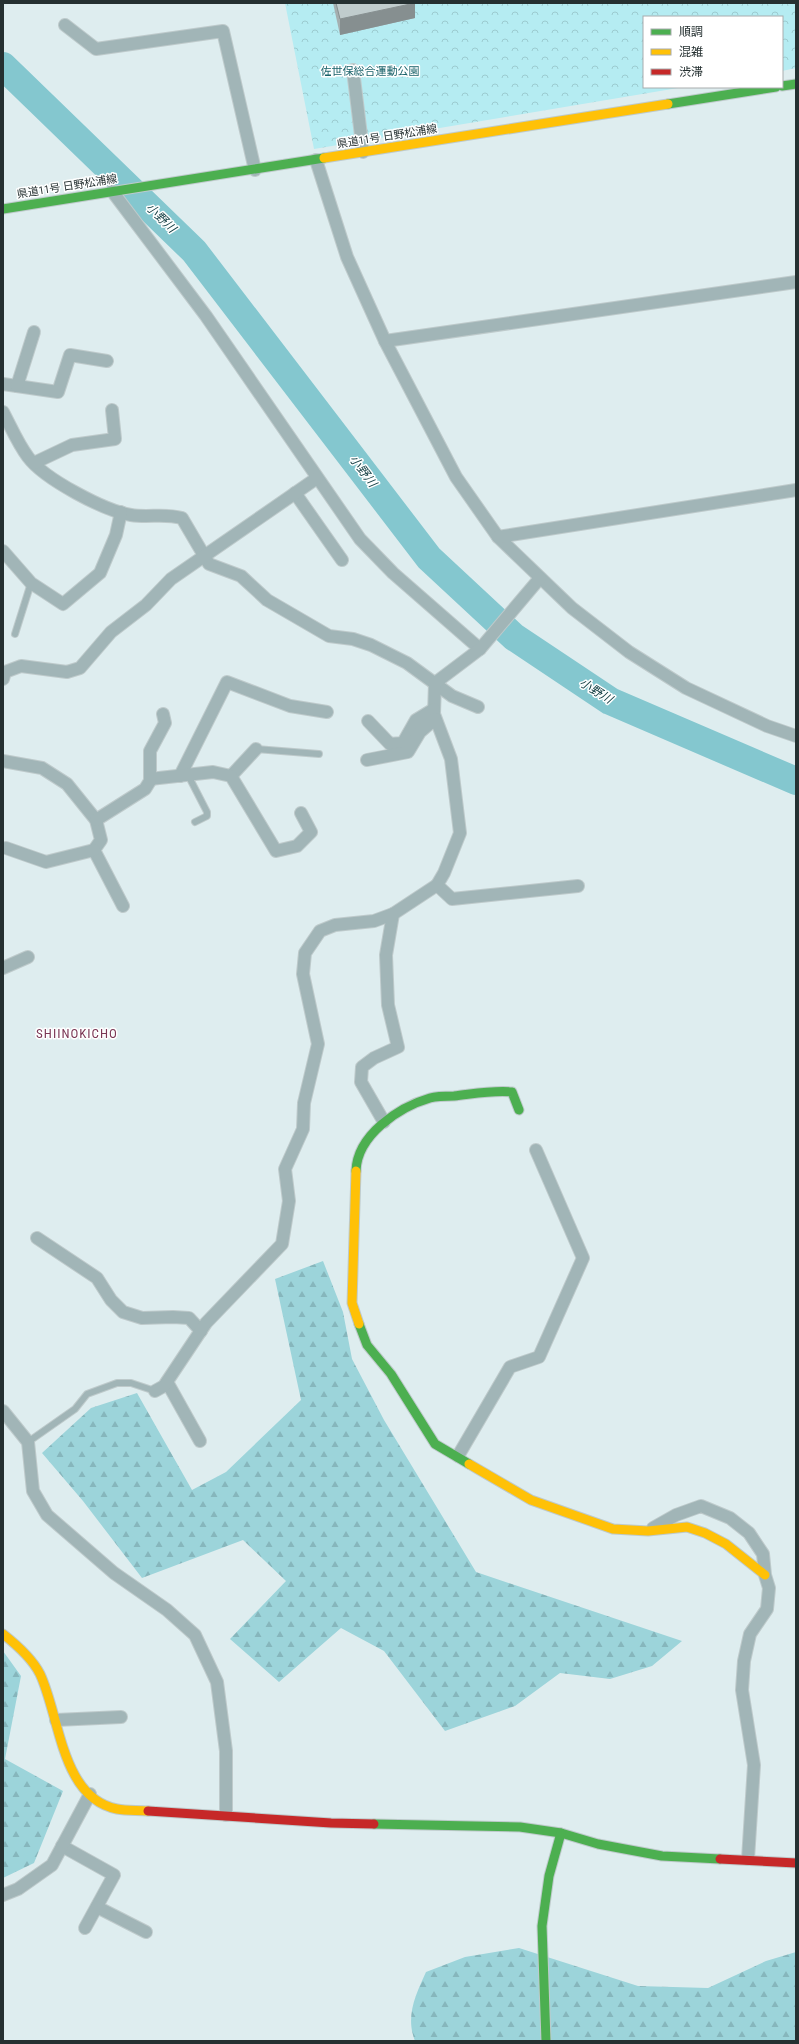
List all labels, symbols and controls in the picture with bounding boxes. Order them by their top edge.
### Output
legend [643,16,783,88]
text: 順調 [679,25,703,39]
text: 混雑 [679,45,703,59]
park label: 佐世保総合運動公園 [321,65,420,78]
text: 渋滞 [679,65,703,79]
street label: 県道11号 日野松浦線 [336,122,438,151]
street label: 県道11号 日野松浦線 [16,172,118,201]
water label: 小野川 [143,200,180,237]
water label: 小野川 [347,452,381,491]
water label: 小野川 [577,676,617,708]
district label: SHIINOKICHO [36,1026,118,1041]

